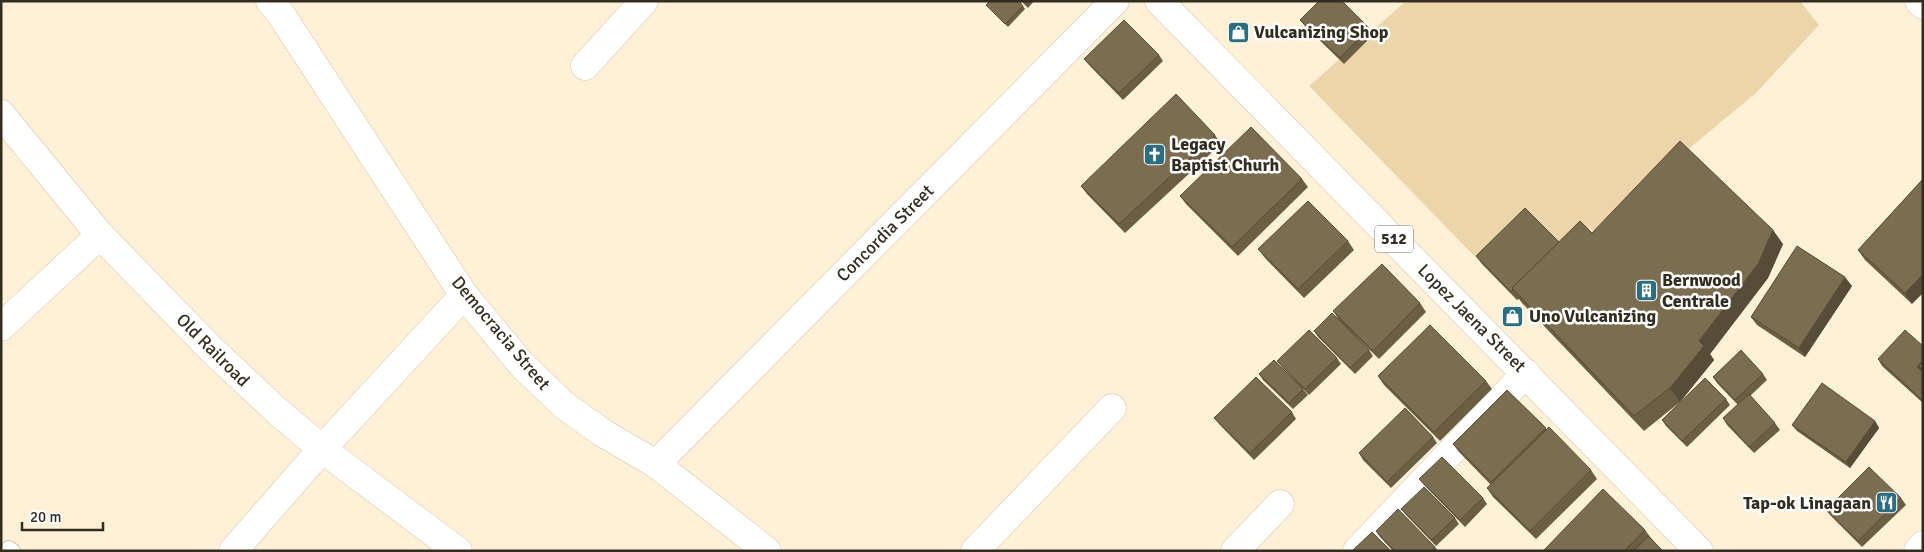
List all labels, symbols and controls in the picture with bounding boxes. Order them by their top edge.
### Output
shop icon: Vulcanizing Shop [1226,20,1250,44]
place label: Vulcanizing Shop [1254,21,1389,43]
place label: Legacy Baptist Churh [1171,133,1280,176]
church icon: Legacy Baptist Churh [1143,142,1167,166]
street label: Concordia Street [832,180,938,286]
road number: 512 [1375,225,1413,252]
street label: Lopez Jaena Street [1413,259,1531,377]
place label: Bernwood Centrale [1662,269,1741,312]
street label: Democracia Street [447,272,555,394]
building icon: Bernwood Centrale [1634,278,1658,302]
shop icon: Uno Vulcanizing [1501,304,1525,328]
place label: Uno Vulcanizing [1529,305,1656,327]
street label: Old Railroad [172,309,254,391]
restaurant icon: Tap-ok Linagaan [1875,491,1899,515]
place label: Tap-ok Linagaan [1743,492,1871,514]
scale bar [22,500,104,532]
text: 20 m [30,508,61,526]

